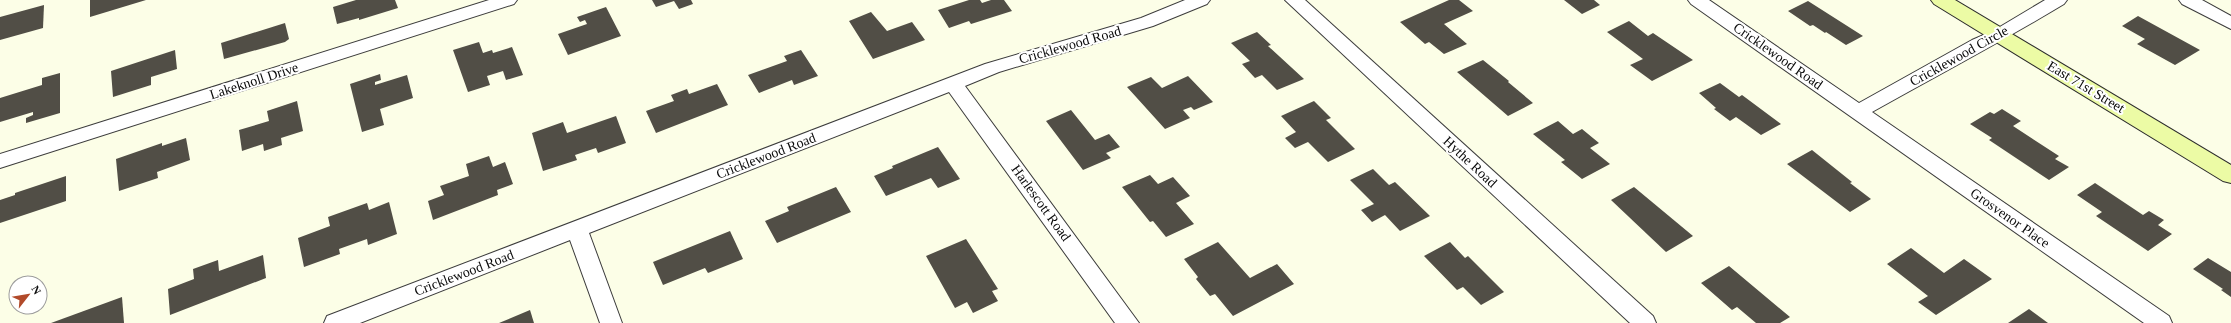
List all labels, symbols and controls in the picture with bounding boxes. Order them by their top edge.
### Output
street label: Cricklewood Road [1731,20,1825,92]
street label: Cricklewood Road [1017,23,1123,67]
street label: Cricklewood Circle [1907,23,2011,89]
street label: East 71st Street [2045,58,2127,116]
street label: Lakeknoll Drive [208,60,300,102]
street label: Cricklewood Road [714,130,818,182]
street label: Hythe Road [1440,134,1500,190]
street label: Harlescott Road [1008,162,1074,244]
street label: Grosvenor Place [1968,185,2052,251]
street label: Cricklewood Road [412,247,516,299]
north arrow [8,275,48,315]
text: N [29,283,44,296]

